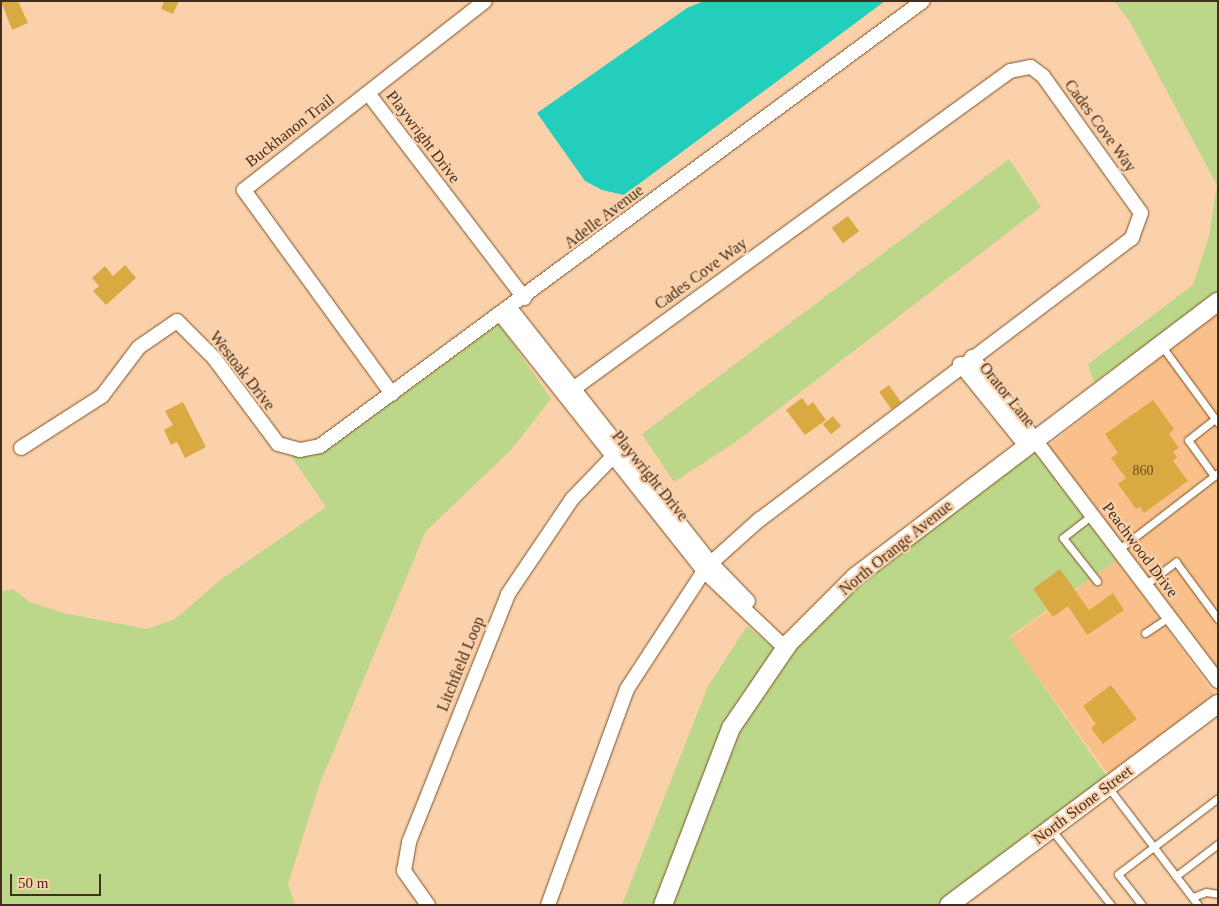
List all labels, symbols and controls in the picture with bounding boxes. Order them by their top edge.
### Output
street label: Cades Cove Way [1060,76,1140,176]
street label: Playwright Drive [382,87,464,187]
street label: Buckhanon Trail [242,90,338,172]
street label: Adelle Avenue [560,181,648,253]
street label: Cades Cove Way [651,234,751,314]
street label: Westoak Drive [205,328,279,414]
street label: Orator Lane [975,359,1039,431]
street label: Playwright Drive [608,427,692,525]
house number: 860 [1132,463,1154,479]
street label: North Orange Avenue [835,496,957,600]
street label: Peachwood Drive [1098,499,1182,601]
street label: Litchfield Loop [433,614,489,714]
street label: North Stone Street [1030,761,1136,849]
scale bar [12,864,104,896]
text: 50 m [18,875,48,891]

